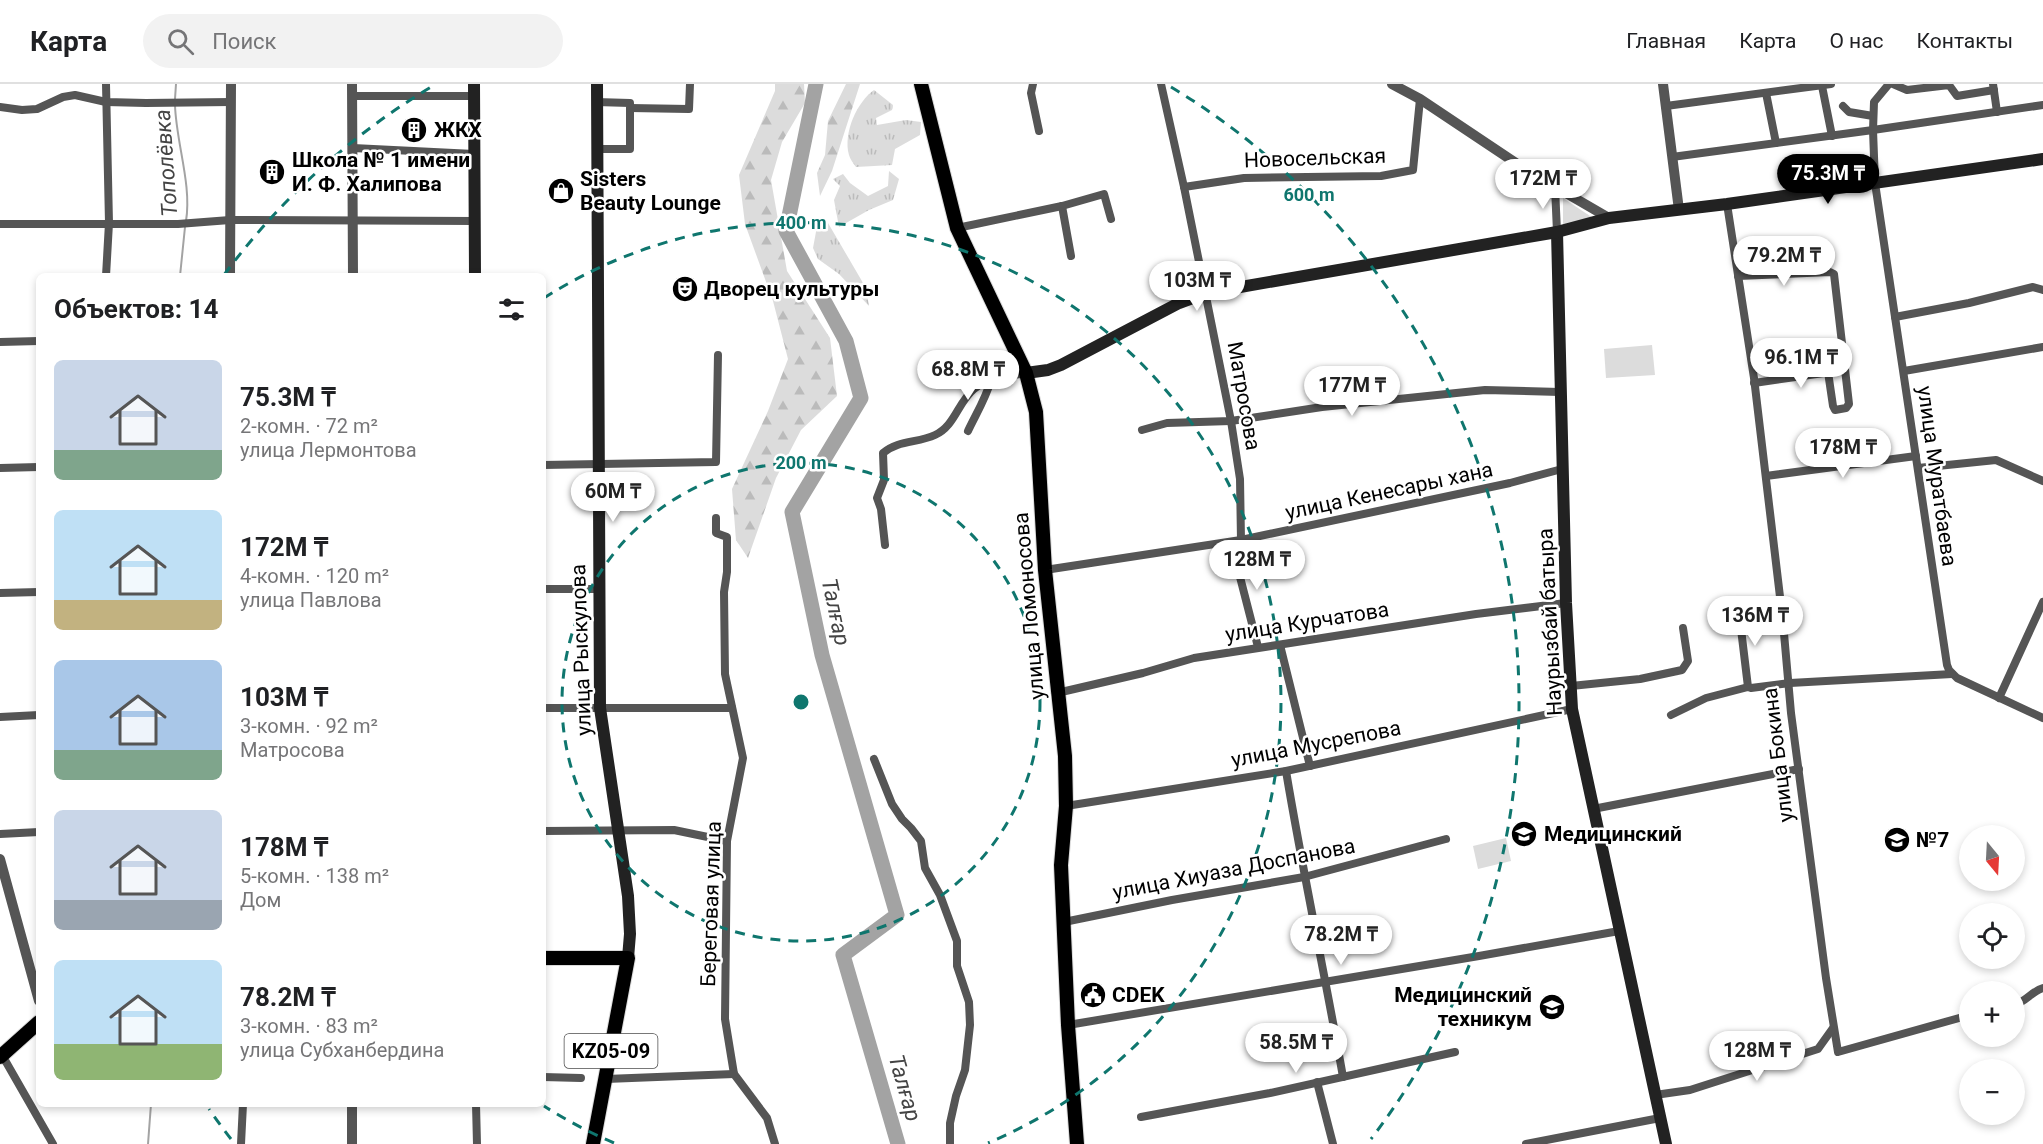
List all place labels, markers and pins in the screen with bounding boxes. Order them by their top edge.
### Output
building icon: ЖКХ [399,115,429,145]
place label: ЖКХ [434,118,483,142]
place label: Школа № 1 имени И. Ф. Халипова [292,148,470,196]
pin: 75.3M ₸ [1773,154,1883,205]
building icon: Школа № 1 имени И. Ф. Халипова [257,157,287,187]
pin: 172M ₸ [1494,159,1592,210]
place label: Sisters Beauty Lounge [580,167,721,215]
shop icon: Sisters Beauty Lounge [546,176,576,206]
pin: 79.2M ₸ [1729,236,1839,287]
pin: 103M ₸ [1148,261,1246,312]
theatre icon: Дворец культуры [670,274,700,304]
place label: Дворец культуры [704,277,879,301]
pin: 96.1M ₸ [1746,338,1856,389]
pin: 68.8M ₸ [913,350,1023,401]
pin: 177M ₸ [1303,366,1401,417]
pin: 178M ₸ [1794,428,1892,479]
pin: 60M ₸ [571,472,655,523]
pin: 128M ₸ [1208,540,1306,591]
pin: 136M ₸ [1706,596,1804,647]
centre of rings [791,692,811,712]
school or university icon: Медицинский [1509,819,1539,849]
place label: Медицинский [1544,822,1682,846]
school or university icon: №7 [1882,825,1912,855]
place label: №7 [1916,828,1949,852]
pin: 78.2M ₸ [1286,915,1396,966]
public building icon: CDEK [1078,980,1108,1010]
place label: CDEK [1112,983,1165,1007]
place label: Медицинский техникум [1394,983,1532,1031]
school or university icon: Медицинский техникум [1537,992,1567,1022]
pin: 58.5M ₸ [1241,1023,1351,1074]
pin: 128M ₸ [1708,1031,1806,1082]

